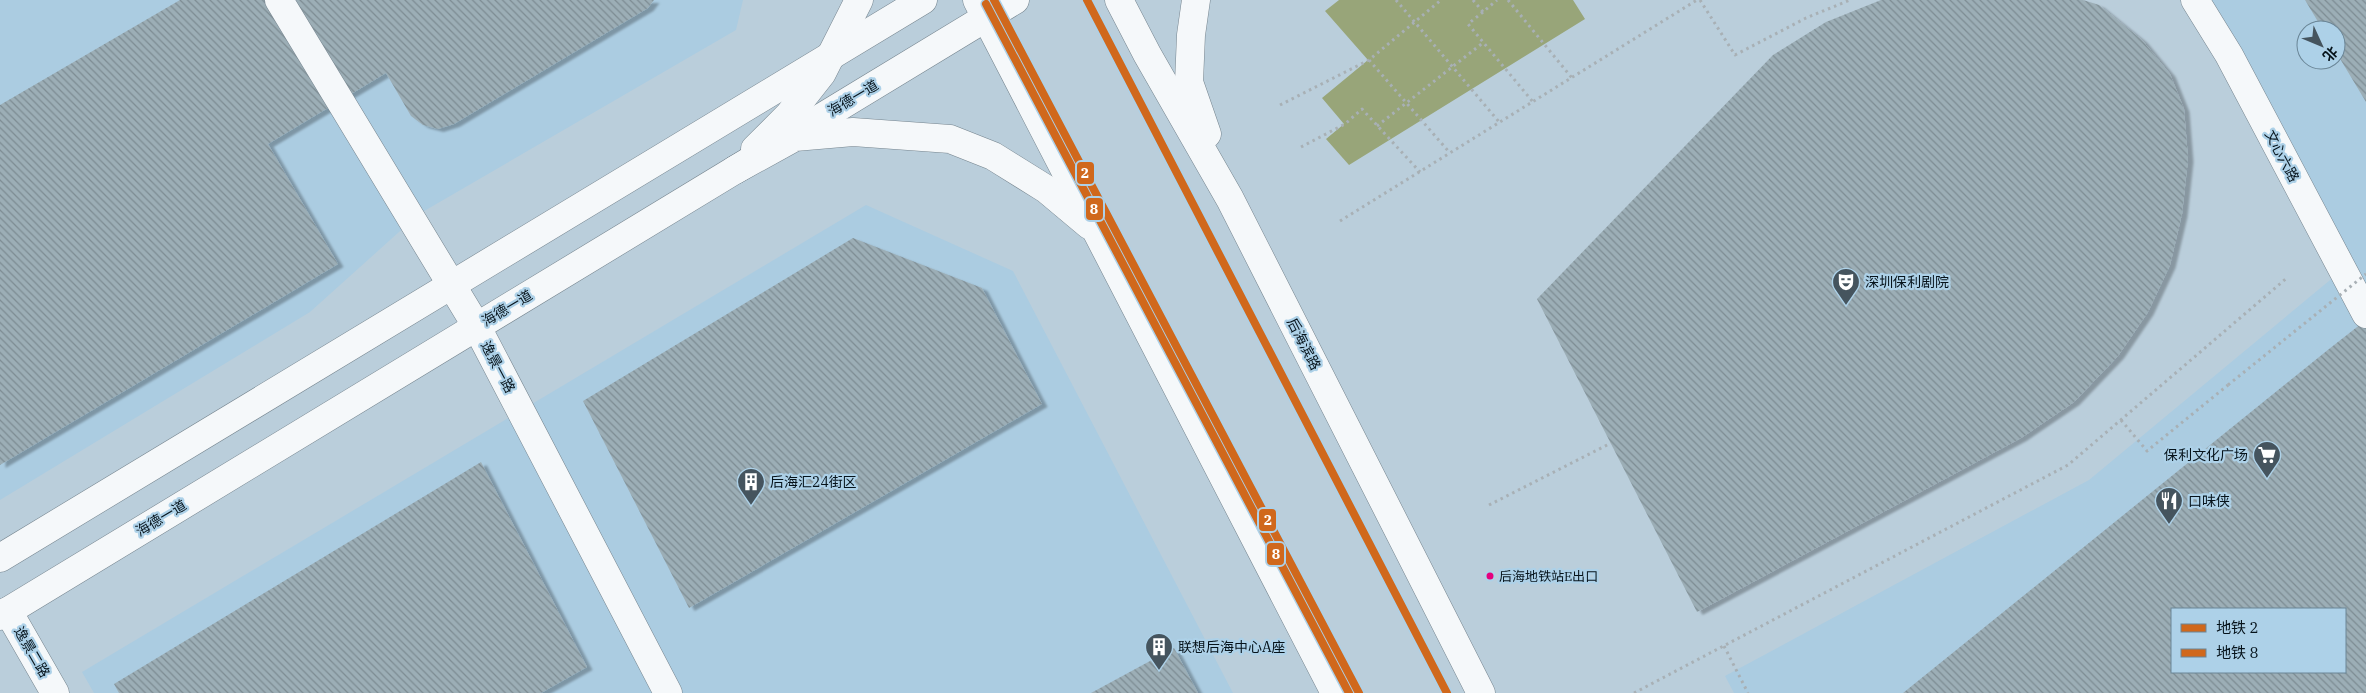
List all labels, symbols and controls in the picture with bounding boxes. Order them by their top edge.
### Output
north arrow [2296,20,2346,70]
text: 北 [2319,43,2342,65]
street label: 海德一道 [824,76,882,120]
street label: 文心六路 [2261,127,2303,185]
line badge: 2 [1076,161,1095,185]
text: 2 [1081,164,1089,182]
line badge: 8 [1085,197,1104,221]
text: 8 [1090,200,1098,218]
theatre icon: 深圳保利剧院 [1831,267,1861,306]
place label: 深圳保利剧院 [1865,273,1949,291]
street label: 海德一道 [478,286,536,330]
street label: 后海滨路 [1283,315,1325,373]
street label: 逸景一路 [477,338,519,396]
supermarket icon: 保利文化广场 [2252,440,2282,479]
place label: 保利文化广场 [2164,446,2248,464]
building icon: 后海汇24街区 [736,467,766,506]
place label: 后海汇24街区 [770,473,857,491]
restaurant icon: 口味侠 [2154,486,2184,525]
place label: 口味侠 [2188,492,2230,510]
street label: 海德一道 [132,496,190,540]
line badge: 2 [1258,508,1277,532]
text: 2 [1264,511,1272,529]
line badge: 8 [1266,542,1285,566]
text: 8 [1272,545,1280,563]
place label: 后海地铁站E出口 [1499,568,1598,585]
marker: 后海地铁站E出口 [1485,571,1495,581]
legend [2171,608,2346,673]
text: 地铁 2 [2216,618,2258,637]
street label: 逸景二路 [10,623,54,681]
building icon: 联想后海中心A座 [1144,632,1174,671]
place label: 联想后海中心A座 [1178,638,1286,656]
text: 地铁 8 [2216,643,2258,662]

